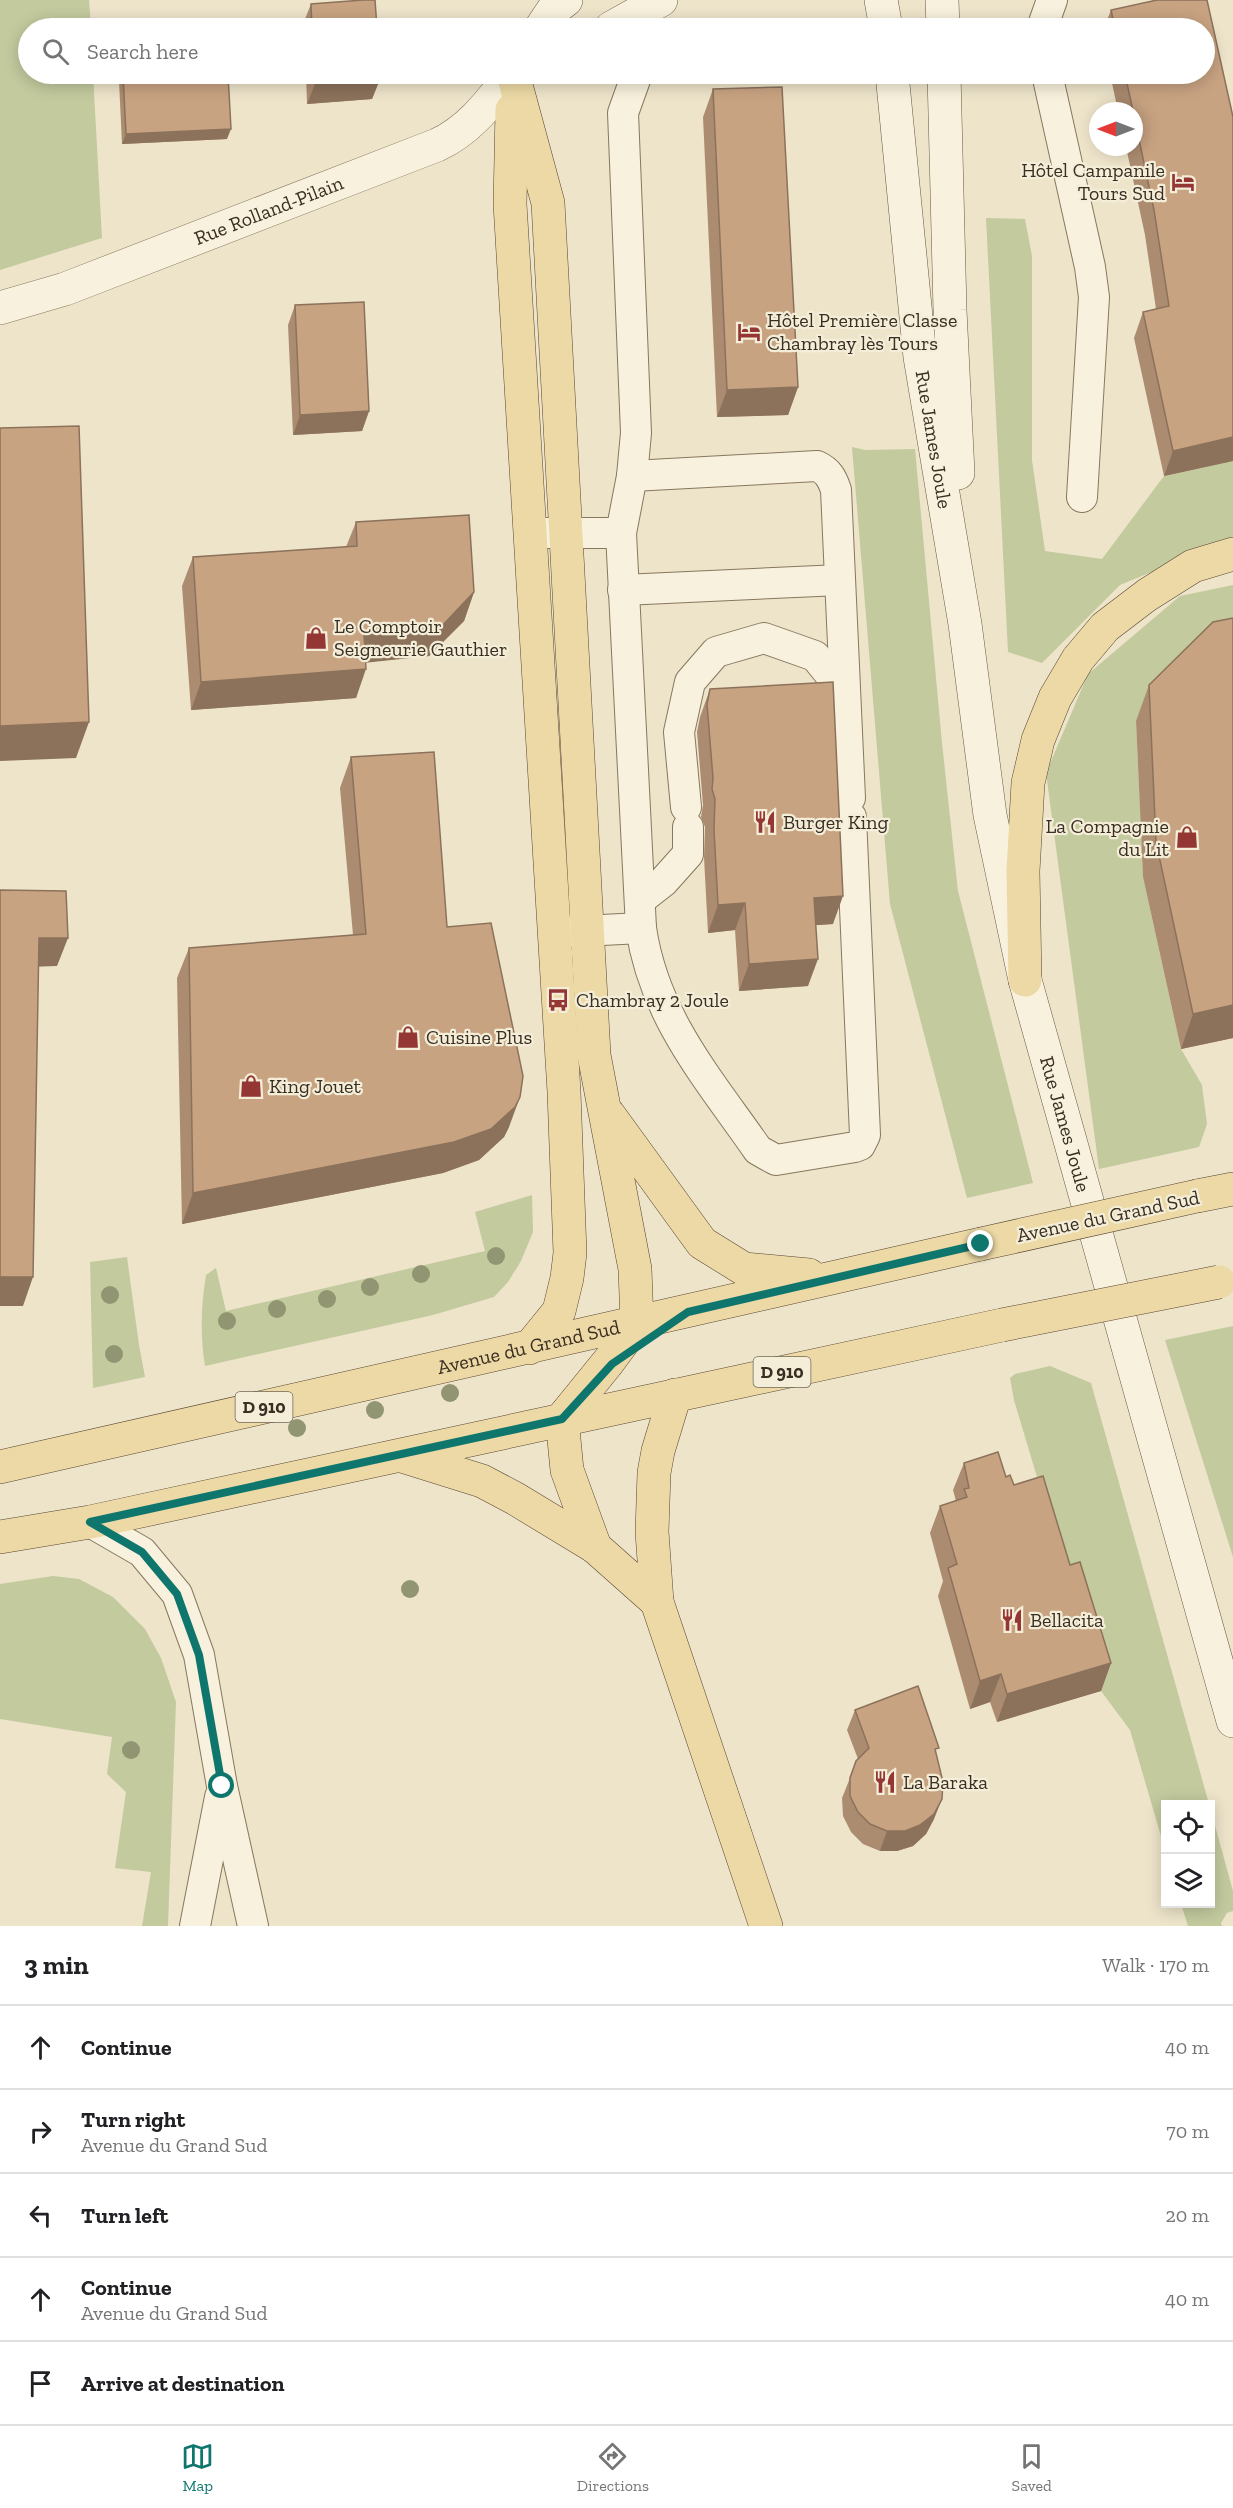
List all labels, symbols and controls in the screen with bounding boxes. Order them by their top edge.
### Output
search box [18,18,1215,84]
icon: search [39,35,72,68]
text: Search here [87,38,198,65]
north arrow [1089,102,1143,156]
place label: Hôtel Campanile Tours Sud [1021,158,1165,205]
hotel icon: Hôtel Campanile Tours Sud [1170,169,1196,195]
street label: Rue Rolland-Pilain [191,170,347,250]
place label: Hôtel Première Classe Chambray lès Tours [767,308,957,355]
hotel icon: Hôtel Première Classe Chambray lès Tours [736,319,762,345]
street label: Rue James Joule [910,368,957,510]
place label: Le Comptoir Seigneurie Gauthier [334,614,507,661]
shop icon: Le Comptoir Seigneurie Gauthier [303,625,329,651]
restaurant icon: Burger King [752,809,778,835]
place label: Burger King [783,810,889,834]
place label: La Compagnie du Lit [1045,814,1170,861]
shop icon: La Compagnie du Lit [1174,824,1200,850]
bus stop icon: Chambray 2 Joule [545,987,571,1013]
place label: Chambray 2 Joule [576,988,729,1012]
shop icon: Cuisine Plus [395,1024,421,1050]
place label: Cuisine Plus [426,1025,532,1049]
street label: Rue James Joule [1035,1053,1096,1195]
shop icon: King Jouet [238,1073,264,1099]
place label: King Jouet [269,1074,362,1098]
street label: Avenue du Grand Sud [1014,1185,1202,1247]
route end [967,1230,993,1256]
street label: Avenue du Grand Sud [435,1314,622,1379]
road number: D 910 [754,1357,810,1387]
road number: D 910 [236,1392,292,1422]
restaurant icon: Bellacita [999,1607,1025,1633]
place label: Bellacita [1030,1608,1104,1632]
restaurant icon: La Baraka [872,1769,898,1795]
place label: La Baraka [903,1770,988,1794]
route start [208,1772,234,1798]
map controls [1161,1800,1215,1908]
button: locate [1161,1800,1215,1854]
button: layers [1161,1854,1215,1908]
text: 3 min [24,1949,89,1981]
text: Walk · 170 m [1102,1953,1209,1977]
icon: ahead [24,2031,57,2064]
text: Continue [81,2034,172,2061]
text: 40 m [1165,2035,1209,2059]
text: Turn right [81,2106,185,2133]
icon: right [24,2115,57,2148]
text: 70 m [1166,2119,1209,2143]
text: Avenue du Grand Sud [81,2133,267,2157]
icon: left [24,2199,57,2232]
text: Turn left [81,2202,168,2229]
text: 20 m [1165,2203,1209,2227]
text: Continue [81,2274,172,2301]
icon: ahead [24,2283,57,2316]
text: 40 m [1165,2287,1209,2311]
text: Avenue du Grand Sud [81,2301,267,2325]
icon: arrive [24,2367,57,2400]
text: Arrive at destination [81,2370,284,2397]
tab: Map [181,2440,214,2495]
tab: Directions [577,2440,649,2495]
tab: Saved [1012,2440,1052,2495]

